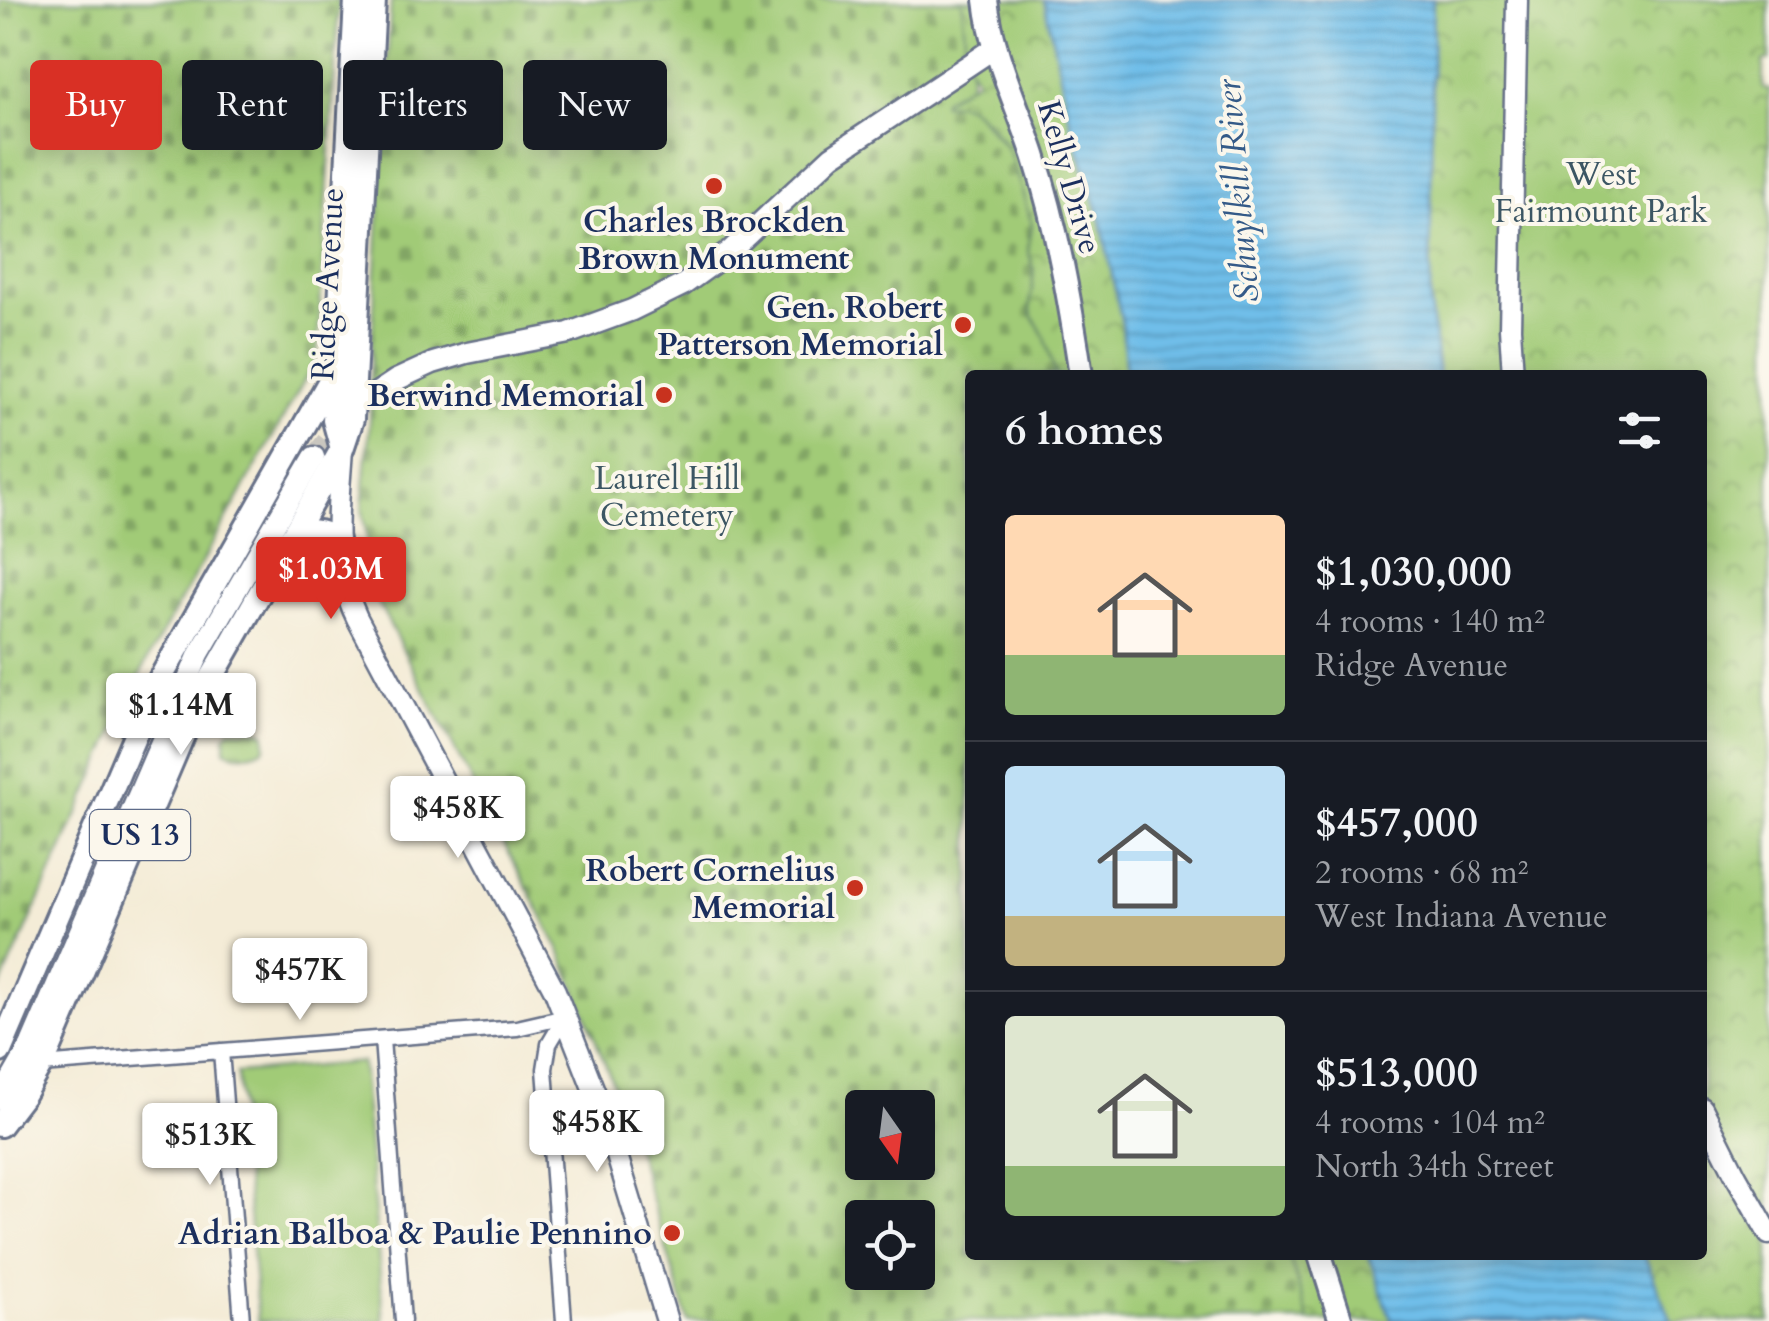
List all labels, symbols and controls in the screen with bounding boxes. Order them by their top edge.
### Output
chip: Buy [30,60,162,150]
chip: Rent [182,60,323,150]
chip: Filters [343,60,503,150]
chip: New [523,60,667,150]
water label: Schuylkill River [1204,76,1272,304]
street label: Kelly Drive [1026,96,1112,259]
park label: West Fairmount Park [1494,153,1708,234]
marker: Charles Brockden Brown Monument [703,175,725,197]
street label: Ridge Avenue [301,187,355,382]
place label: Charles Brockden Brown Monument [579,200,849,281]
place label: Gen. Robert Patterson Memorial [657,286,943,367]
marker: Gen. Robert Patterson Memorial [952,314,974,336]
place label: Berwind Memorial [367,374,644,418]
marker: Berwind Memorial [653,384,675,406]
text: 6 homes [1005,402,1163,459]
icon: filters [1612,403,1667,458]
park label: Laurel Hill Cemetery [594,457,740,538]
pin: $1.03M [250,537,412,622]
text: $1,030,000 [1315,543,1512,600]
text: $1.03M [278,547,384,591]
icon: home [1085,555,1205,675]
text: 4 rooms · 140 m² [1315,600,1545,644]
text: Ridge Avenue [1315,644,1508,688]
pin: $1.14M [100,673,262,758]
text: $1.14M [128,683,234,727]
pin: $458K [388,776,528,861]
text: $458K [412,786,504,830]
text: $457,000 [1315,794,1478,851]
icon: home [1085,806,1205,926]
road number: US 13 [90,810,190,860]
place label: Robert Cornelius Memorial [585,849,835,930]
text: 2 rooms · 68 m² [1315,851,1528,895]
marker: Robert Cornelius Memorial [844,877,866,899]
text: West Indiana Avenue [1315,895,1608,939]
pin: $457K [230,938,370,1023]
text: $457K [254,948,346,992]
text: $513,000 [1315,1044,1478,1101]
icon: home [1085,1056,1205,1176]
pin: $458K [527,1090,667,1175]
north arrow [845,1090,935,1180]
map controls [845,1090,935,1290]
text: $458K [551,1100,643,1144]
text: 4 rooms · 104 m² [1315,1101,1545,1145]
pin: $513K [140,1103,280,1188]
text: $513K [164,1113,256,1157]
text: North 34th Street [1315,1145,1554,1189]
button: locate [845,1200,935,1290]
place label: Adrian Balboa & Paulie Pennino [178,1212,652,1256]
marker: Adrian Balboa & Paulie Pennino [661,1222,683,1244]

